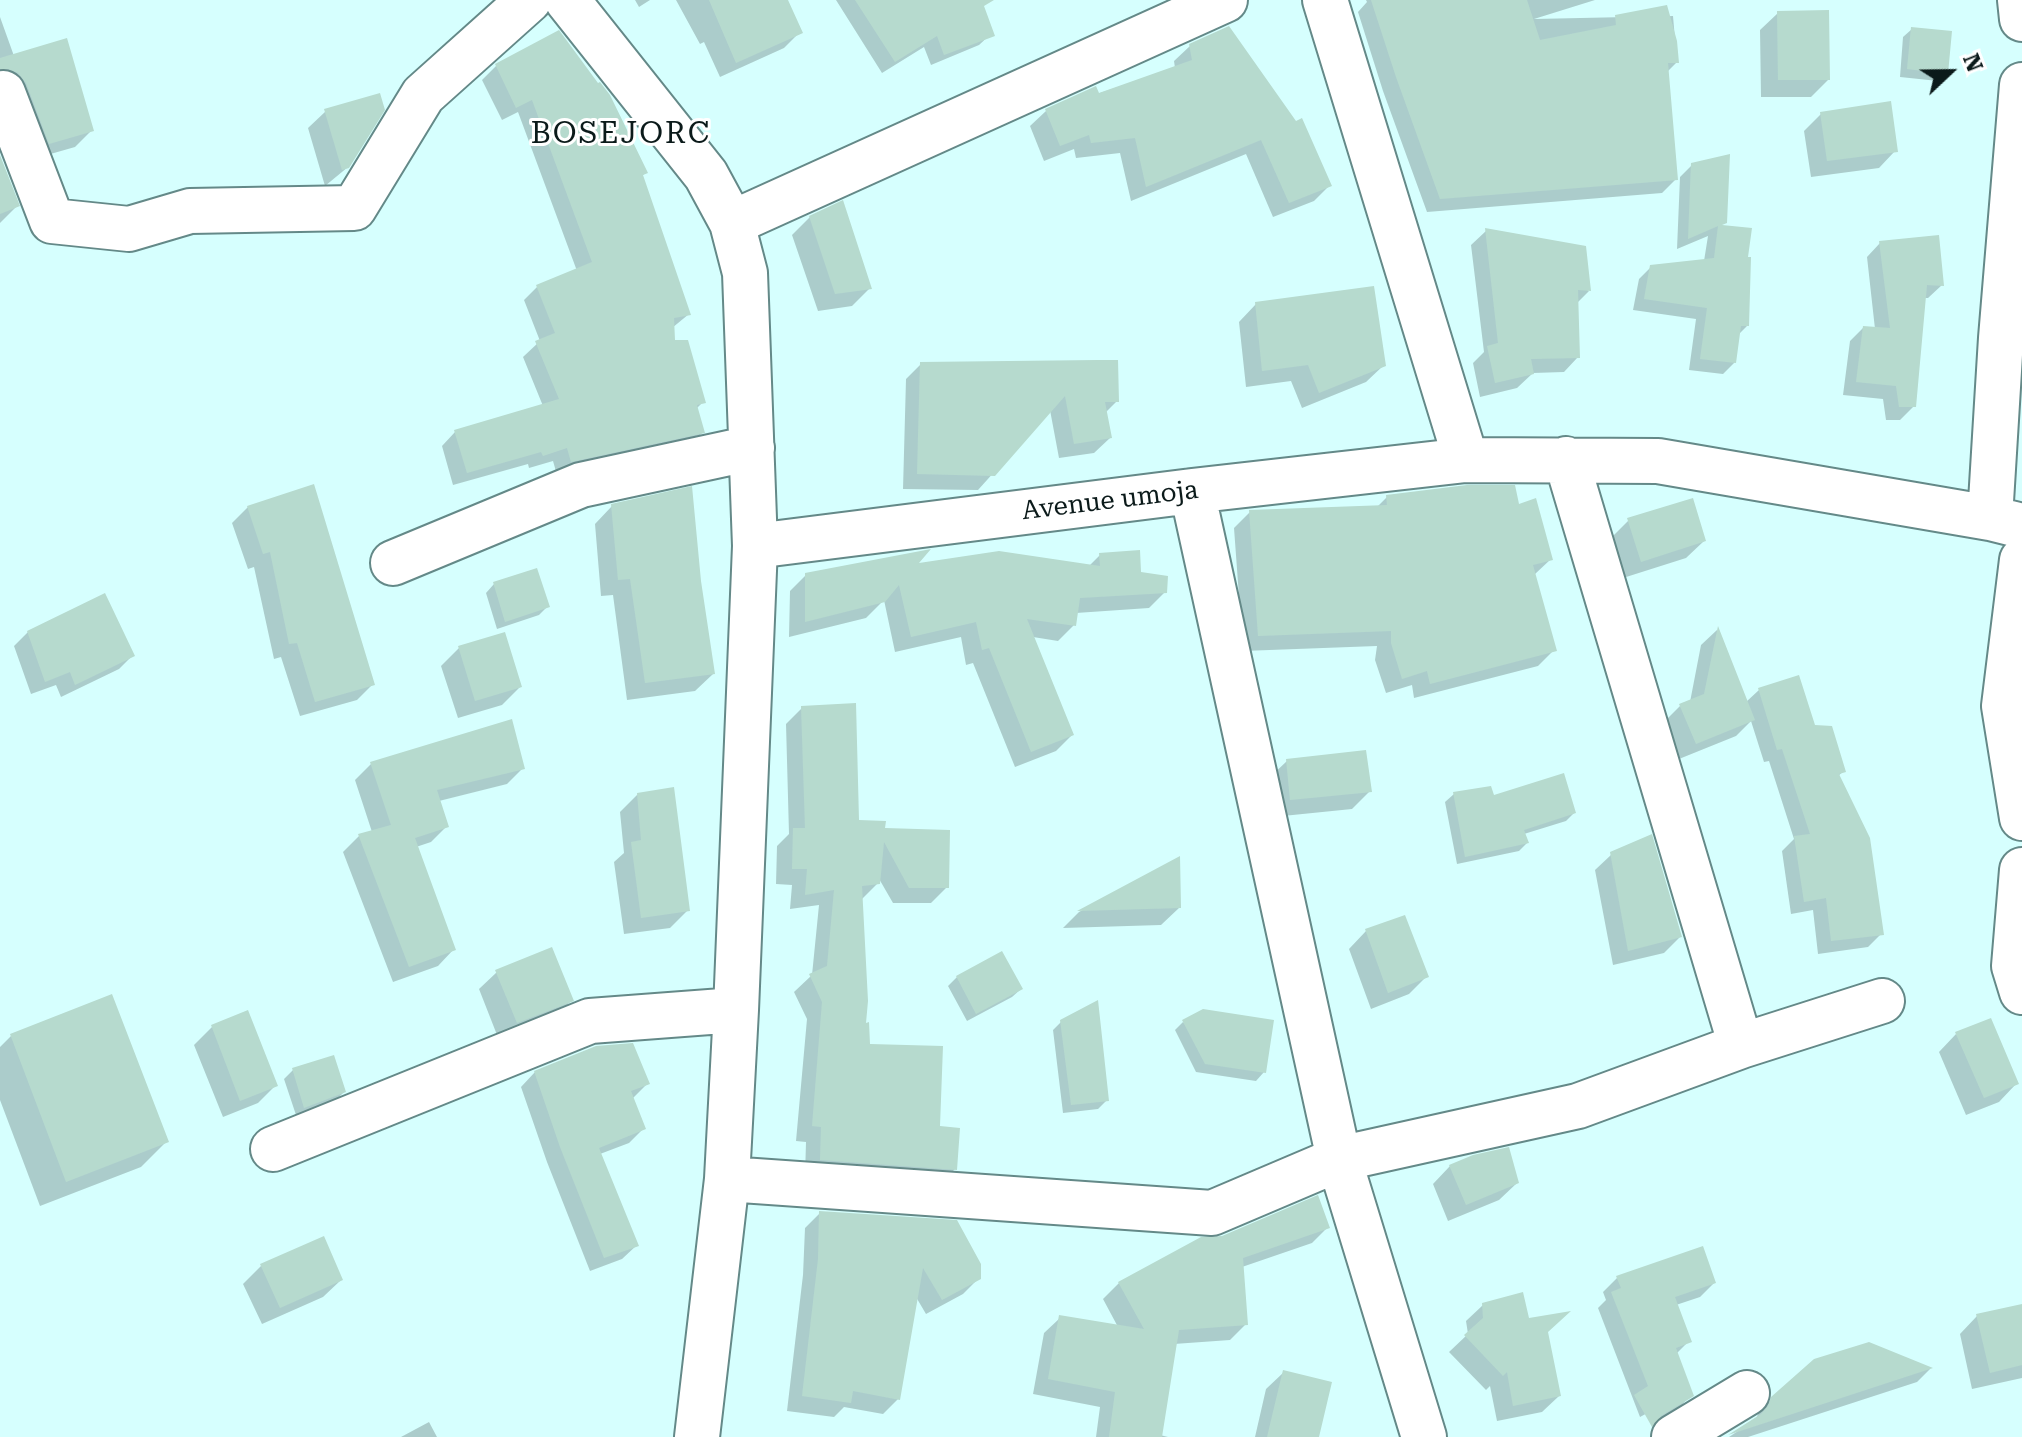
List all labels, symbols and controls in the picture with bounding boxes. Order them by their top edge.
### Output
north arrow [1910,32,1990,112]
text: N [1958,50,1987,75]
district label: BOSEJORC [531,116,711,152]
street label: Avenue umoja [1020,475,1200,527]

